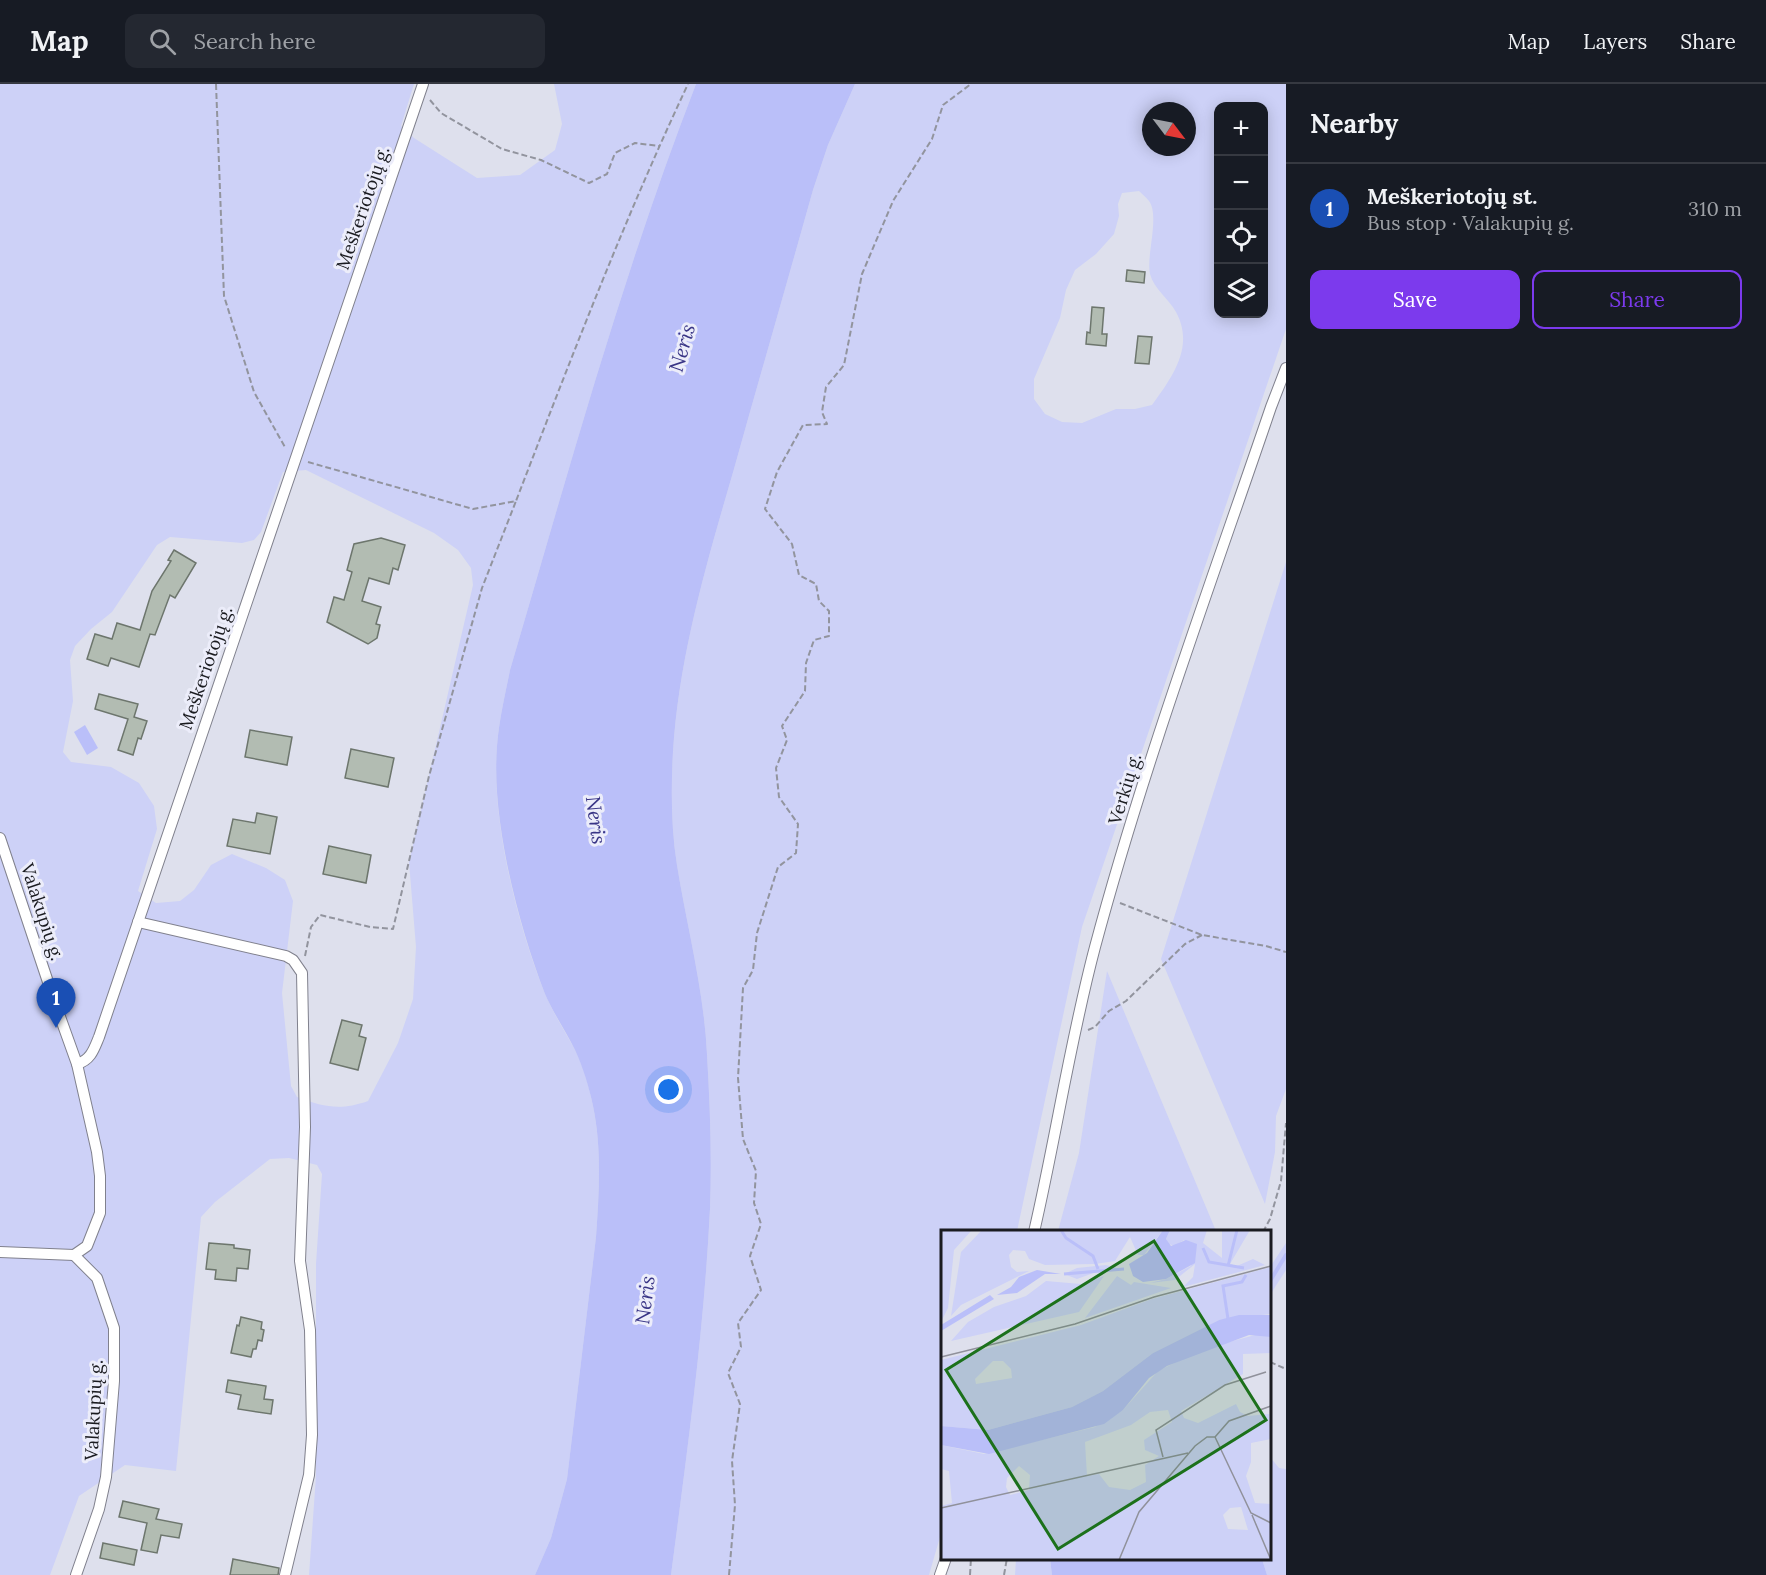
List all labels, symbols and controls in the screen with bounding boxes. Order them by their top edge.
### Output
search box [125,14,545,68]
text: Map [30,23,89,59]
icon: search [146,25,179,58]
text: Search here [194,27,316,55]
text: Map [1507,28,1550,55]
text: Layers [1583,28,1647,55]
text: Share [1680,28,1736,55]
north arrow [1142,102,1196,156]
map controls [1214,102,1268,318]
button: + [1214,102,1268,156]
text: Nearby [1310,107,1398,140]
street label: Meškeriotojų g. [331,143,394,273]
button: − [1214,156,1268,210]
text: Meškeriotojų st. [1367,182,1537,210]
text: 1 [1325,196,1334,221]
text: 310 m [1688,196,1742,221]
button: locate [1214,210,1268,264]
text: Bus stop · Valakupių g. [1367,210,1574,235]
button: layers [1214,264,1268,318]
button: Save [1310,270,1520,329]
button: Share [1532,270,1742,329]
water label: Neris [663,321,700,375]
street label: Meškeriotojų g. [174,603,237,733]
street label: Verkių g. [1103,751,1146,828]
water label: Neris [581,794,612,846]
street label: Valakupių g. [16,859,69,963]
pin: 1 [36,978,76,1028]
your location [654,1075,683,1104]
inset map [941,1230,1271,1560]
water label: Neris [629,1274,660,1326]
street label: Valakupių g. [79,1359,108,1462]

